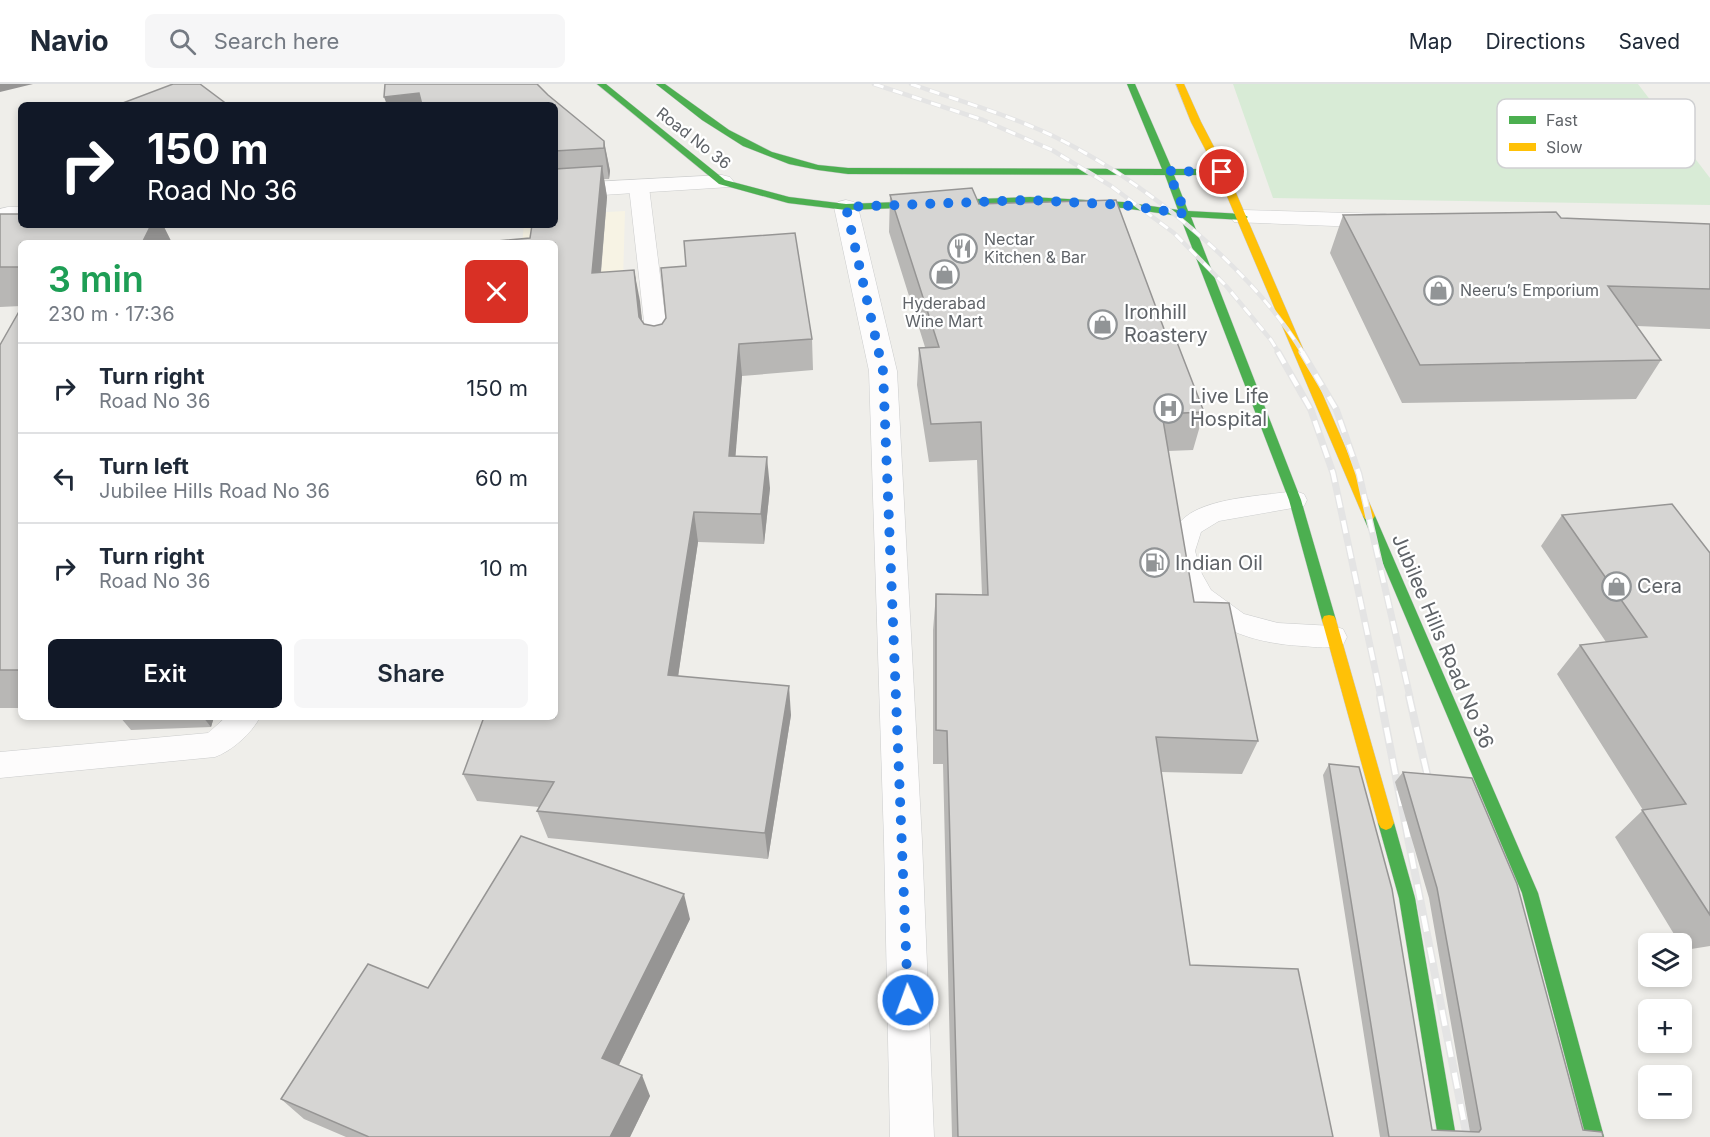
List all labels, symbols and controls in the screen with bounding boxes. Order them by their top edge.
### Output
search box [145,14,565,68]
text: Navio [30,24,109,58]
icon: search [166,25,199,58]
text: Search here [214,28,339,54]
text: Map [1409,29,1452,54]
text: Directions [1485,29,1586,54]
text: Saved [1619,29,1680,54]
legend [1497,99,1695,168]
street label: Road No 36 [653,103,735,173]
text: Fast [1546,110,1578,130]
text: 150 m [147,123,269,174]
icon: right [48,126,126,204]
text: Slow [1546,137,1583,157]
pin [1196,146,1247,197]
icon: arrive [1205,155,1238,188]
text: Road No 36 [147,174,297,207]
place label: Nectar Kitchen & Bar [984,229,1086,267]
restaurant icon: Nectar Kitchen & Bar [947,232,979,264]
text: 3 min [48,257,144,301]
shop icon: Hyderabad Wine Mart [928,259,960,291]
button: close [465,260,528,323]
shop icon: Neeru’s Emporium [1423,274,1455,306]
place label: Neeru’s Emporium [1460,280,1599,300]
place label: Hyderabad Wine Mart [902,293,986,331]
place label: Ironhill Roastery [1124,300,1208,347]
text: 230 m · 17:36 [48,302,175,326]
shop icon: Ironhill Roastery [1087,308,1119,340]
text: Turn right [99,363,205,389]
icon: right [48,372,81,405]
text: 150 m [466,375,528,401]
place label: Live Life Hospital [1190,384,1269,431]
text: Road No 36 [99,389,210,413]
hospital icon: Live Life Hospital [1153,392,1185,424]
text: Turn left [99,453,189,479]
icon: left [48,462,81,495]
text: 60 m [475,465,528,491]
text: Jubilee Hills Road No 36 [99,479,330,503]
street label: Jubilee Hills Road No 36 [1387,530,1499,752]
text: Turn right [99,543,205,569]
fuel station icon: Indian Oil [1138,547,1170,579]
place label: Indian Oil [1175,551,1263,575]
icon: right [48,552,81,585]
text: 10 m [480,555,528,581]
text: Road No 36 [99,569,210,593]
shop icon: Cera [1600,570,1632,602]
place label: Cera [1637,574,1682,598]
button: Exit [48,639,282,708]
button: Share [294,639,528,708]
map controls [1638,933,1692,1119]
button: layers [1638,933,1692,987]
position arrow [876,968,940,1032]
button: + [1638,999,1692,1053]
button: − [1638,1065,1692,1119]

